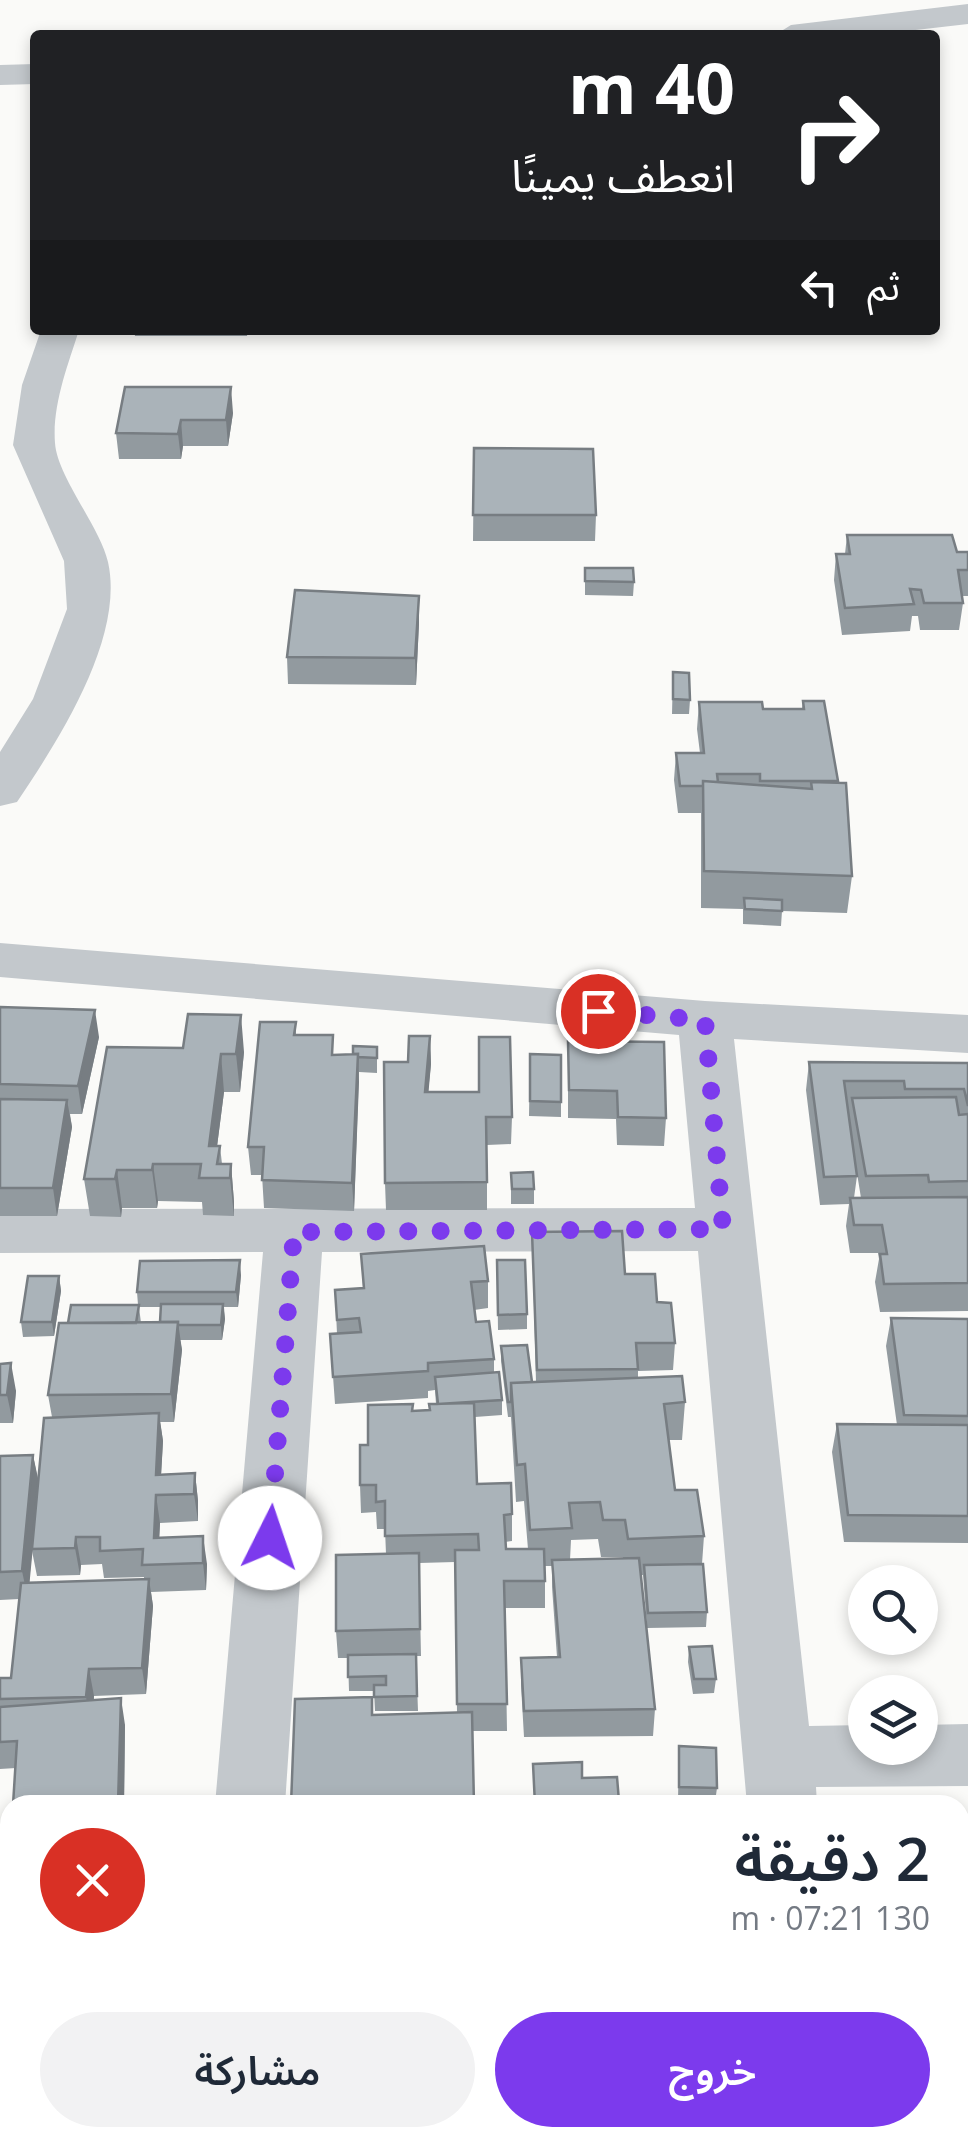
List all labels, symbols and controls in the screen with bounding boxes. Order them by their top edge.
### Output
text: 40 m [568,39,735,135]
icon: right [770,70,900,200]
text: انعطف يمينًا [511,144,735,205]
text: ثم [867,259,900,311]
icon: left [792,260,847,315]
pin [556,969,641,1054]
icon: arrive [571,984,626,1039]
position arrow [218,1486,322,1590]
map controls [848,1565,938,1765]
button: search [848,1565,938,1655]
button: layers [848,1675,938,1765]
text: 2 دقيقة [735,1817,930,1899]
button: close [40,1828,145,1933]
text: 130 m · 07:21 [731,1896,930,1939]
button: مشاركة [40,2012,475,2127]
button: خروج [495,2012,930,2127]

